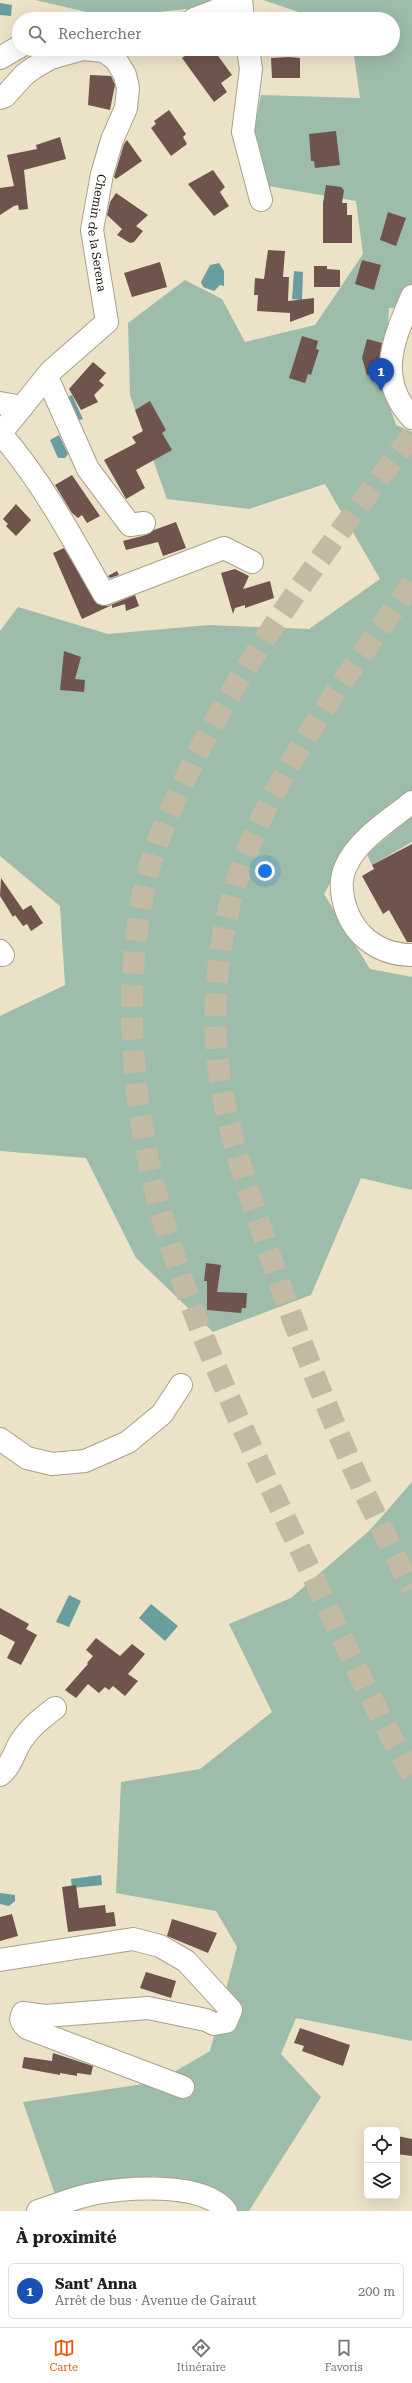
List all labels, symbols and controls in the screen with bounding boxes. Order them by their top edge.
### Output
search box [12,12,400,56]
icon: search [26,23,48,45]
text: Rechercher [58,25,141,43]
street label: Chemin de la Serena [85,173,109,293]
pin: 1 [368,358,394,391]
your location [255,861,275,881]
map controls [364,2127,400,2199]
button: locate [364,2127,400,2163]
button: layers [364,2163,400,2199]
text: À proximité [16,2227,117,2247]
text: Sant' Anna [55,2275,137,2293]
text: 1 [26,2284,34,2299]
text: 200 m [358,2284,395,2299]
text: Arrêt de bus · Avenue de Gairaut [55,2293,257,2308]
tab: Carte [49,2337,78,2374]
tab: Itinéraire [177,2337,226,2374]
tab: Favoris [325,2337,363,2374]

